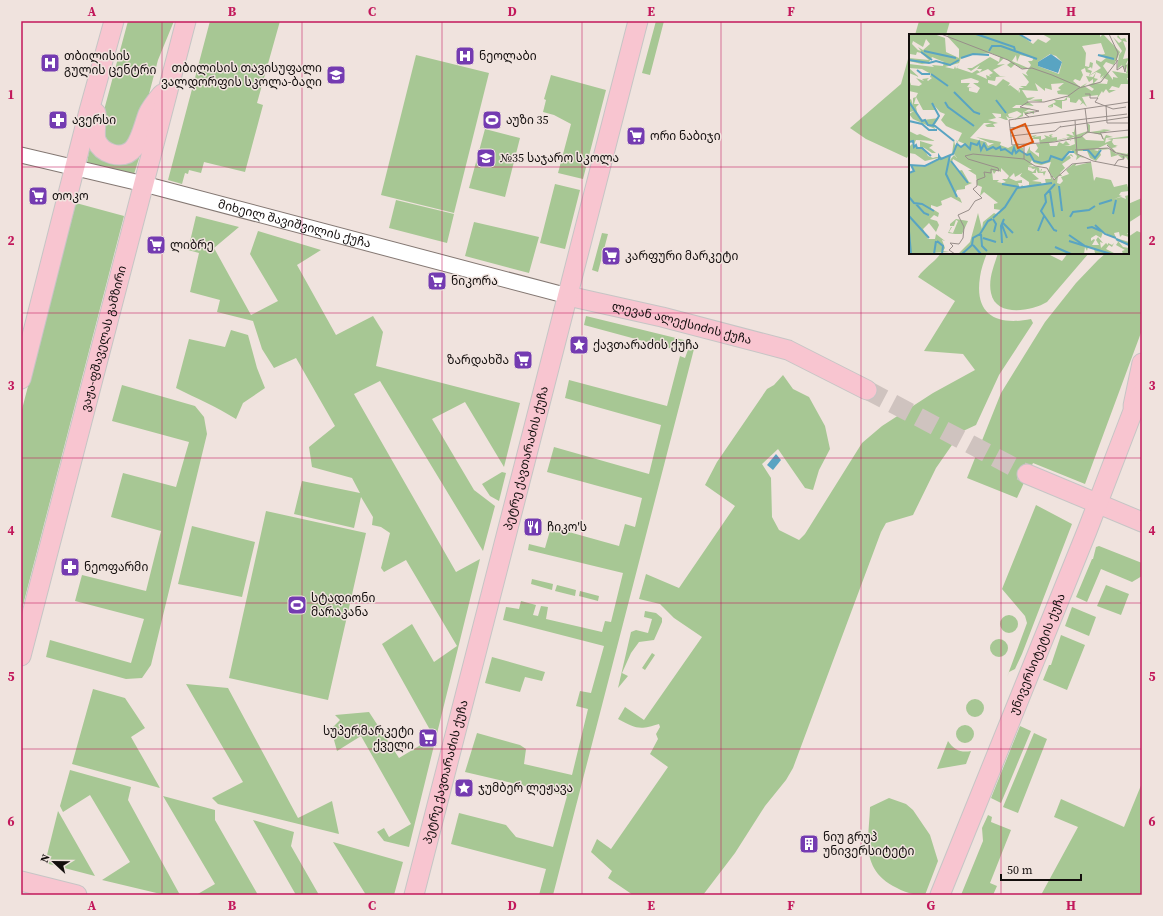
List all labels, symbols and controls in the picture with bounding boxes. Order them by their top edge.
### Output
text: A [88,3,97,20]
text: B [228,3,237,20]
text: C [368,3,376,20]
text: D [507,3,517,20]
text: E [647,3,655,20]
text: F [787,3,795,20]
text: G [927,3,936,20]
text: H [1066,3,1076,20]
inset map [909,34,1129,254]
hospital icon: ნეოლაბი [454,45,476,67]
place label: თბილისის გულის ცენტრი [64,48,156,78]
place label: ნეოლაბი [479,48,537,64]
hospital icon: თბილისის გულის ცენტრი [39,52,61,74]
place label: თბილისის თავისუფალი ვალდორფის სკოლა-ბაღი [161,60,322,90]
school or university icon: თბილისის თავისუფალი ვალდორფის სკოლა-ბაღი [325,64,347,86]
text: 1 [7,86,15,103]
text: 1 [1148,86,1156,103]
pharmacy icon: ავერსი [47,109,69,131]
sports icon: აუზი 35 [481,109,503,131]
place label: ავერსი [72,112,116,128]
place label: აუზი 35 [506,112,549,128]
supermarket icon: ორი ნაბიჯი [625,125,647,147]
place label: ორი ნაბიჯი [650,128,721,144]
school or university icon: №35 საჯარო სკოლა [475,147,497,169]
place label: №35 საჯარო სკოლა [500,150,619,166]
supermarket icon: თოკო [27,185,49,207]
place label: თოკო [52,188,89,204]
street label: მიხეილ შავიშვილის ქუჩა [216,196,373,252]
text: 2 [7,232,15,249]
text: 2 [1148,232,1156,249]
supermarket icon: ლიბრე [145,234,167,256]
place label: ლიბრე [170,237,214,253]
supermarket icon: კარფური მარკეტი [600,245,622,267]
place label: კარფური მარკეტი [625,248,738,264]
street label: ვაჟა-ფშაველას გამზირი [77,264,130,413]
supermarket icon: ნიკორა [426,270,448,292]
place label: ნიკორა [451,273,498,289]
street label: ლევან ალექსიძის ქუჩა [610,298,753,348]
place icon: ქავთარაძის ქუჩა [568,334,590,356]
place label: ქავთარაძის ქუჩა [593,337,699,353]
supermarket icon: ზარდახშა [512,349,534,371]
place label: ზარდახშა [447,352,509,368]
text: 3 [7,377,15,394]
text: 3 [1148,377,1156,394]
street label: პეტრე ქავთარაძის ქუჩა [500,384,552,532]
restaurant icon: ჩიკო'ს [522,516,544,538]
place label: ჩიკო'ს [547,519,587,535]
text: 4 [7,522,15,539]
text: 4 [1148,522,1156,539]
pharmacy icon: ნეოფარმი [59,556,81,578]
place label: ნეოფარმი [84,559,148,575]
place label: სტადიონი მარაკანა [311,590,375,620]
street label: უნივერსიტეტის ქუჩა [1006,591,1069,717]
sports icon: სტადიონი მარაკანა [286,594,308,616]
text: 5 [7,668,15,685]
text: 5 [1148,668,1156,685]
street label: პეტრე ქავთარაძის ქუჩა [419,698,472,846]
place label: სუპერმარკეტი ქველი [323,723,414,753]
supermarket icon: სუპერმარკეტი ქველი [417,727,439,749]
place icon: ჯუმბერ ლეჟავა [453,777,475,799]
place label: ჯუმბერ ლეჟავა [478,780,573,796]
text: 6 [7,813,15,830]
text: 6 [1148,813,1156,830]
place label: ნიუ გრუპ უნივერსიტეტი [823,829,914,859]
building icon: ნიუ გრუპ უნივერსიტეტი [798,833,820,855]
north arrow [34,842,74,882]
text: N [37,852,54,865]
scale bar [1001,856,1081,882]
text: 50 m [1007,862,1033,878]
text: A [88,897,97,914]
text: B [228,897,237,914]
text: C [368,897,376,914]
text: D [507,897,517,914]
text: E [647,897,655,914]
text: F [787,897,795,914]
text: G [927,897,936,914]
text: H [1066,897,1076,914]

